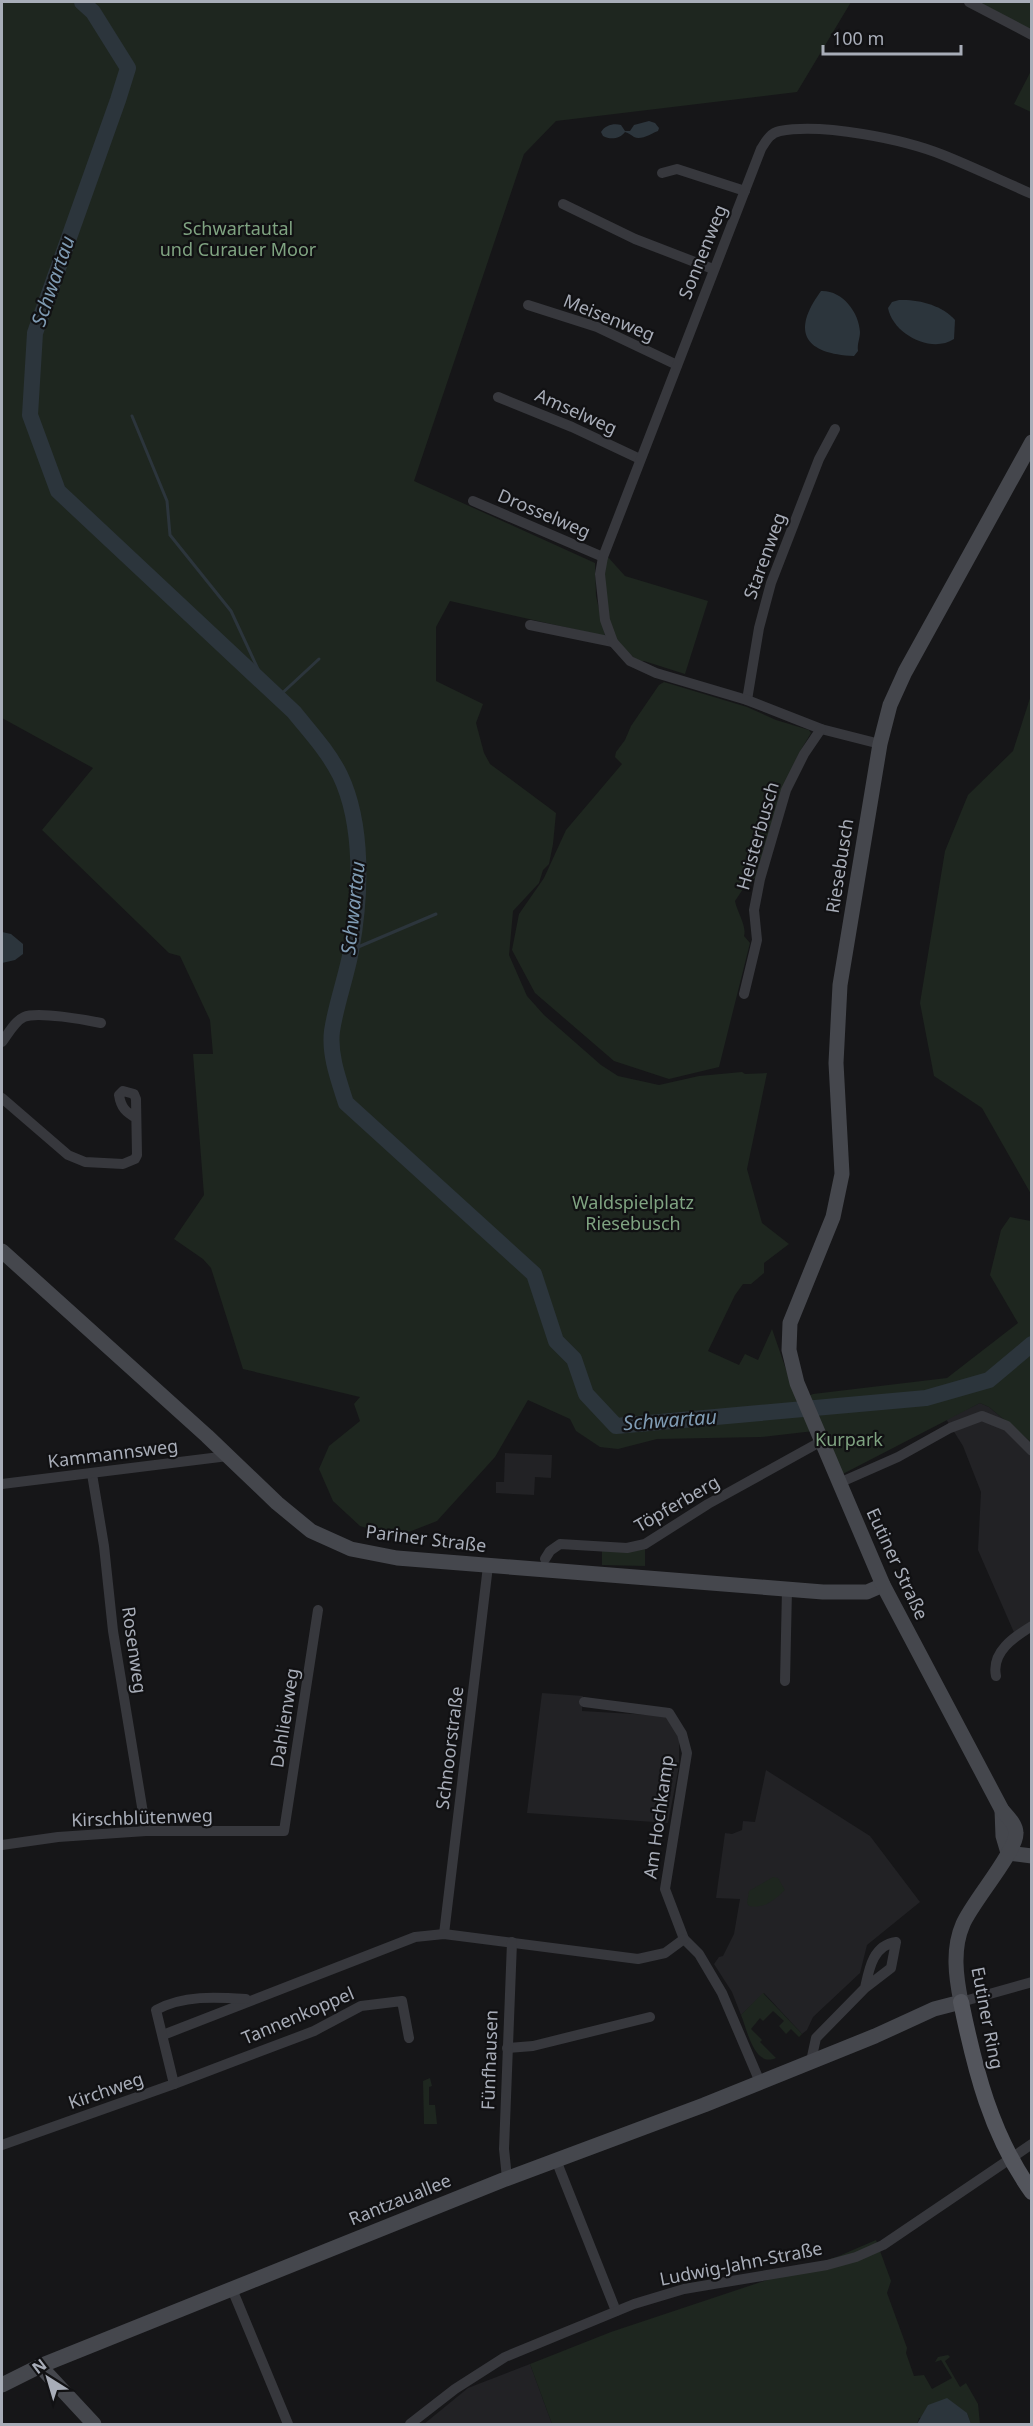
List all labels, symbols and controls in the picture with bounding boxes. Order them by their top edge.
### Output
scale bar [823,18,961,56]
text: 100 m [832,26,884,50]
street label: Sonnenweg [672,201,732,302]
park label: Schwartautal und Curauer Moor [160,216,317,261]
water label: Schwartau [24,232,81,330]
street label: Meisenweg [560,288,659,346]
street label: Amselweg [532,382,621,440]
street label: Drosselweg [494,483,594,543]
street label: Starenweg [737,509,791,602]
street label: Heisterbusch [730,779,784,893]
street label: Riesebusch [820,817,858,915]
water label: Schwartau [334,860,371,956]
park label: Waldspielplatz Riesebusch [572,1190,694,1235]
water label: Schwartau [622,1403,718,1436]
park label: Kurpark [815,1427,883,1451]
street label: Kammannsweg [46,1433,179,1473]
street label: Töpferberg [630,1469,723,1537]
street label: Eutiner Straße [862,1504,934,1623]
street label: Pariner Straße [364,1519,488,1557]
street label: Rosenweg [117,1605,153,1695]
street label: Dahlienweg [264,1666,304,1769]
street label: Schnoorstraße [430,1685,468,1811]
street label: Am Hochkamp [637,1753,679,1880]
street label: Kirschblütenweg [71,1803,213,1831]
street label: Eutiner Ring [966,1965,1010,2071]
street label: Tannenkoppel [238,1981,357,2049]
street label: Fünfhausen [475,2010,503,2110]
street label: Kirchweg [65,2066,146,2114]
street label: Rantzauallee [345,2168,454,2230]
street label: Ludwig-Jahn-Straße [657,2235,824,2291]
north arrow [18,2348,78,2408]
text: N [27,2353,51,2379]

